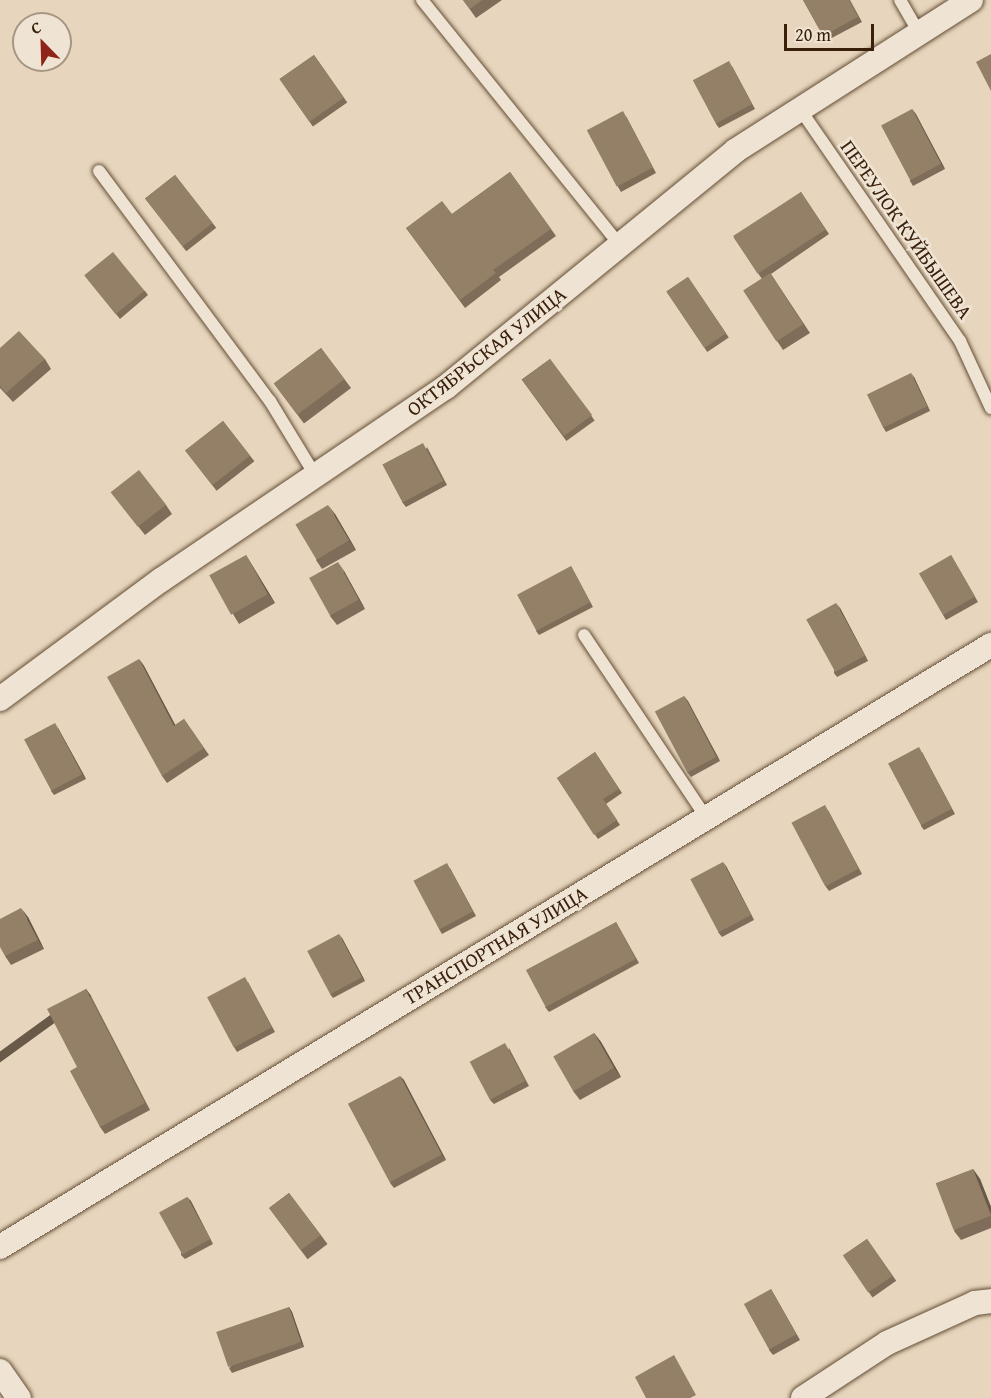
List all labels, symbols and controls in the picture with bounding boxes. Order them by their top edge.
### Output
north arrow [12,12,72,72]
scale bar [787,12,877,50]
text: С [27,14,45,40]
text: 20 m [795,21,831,48]
street label: ПЕРЕУЛОК КУЙБЫШЕВА [836,135,978,323]
street label: ОКТЯБРЬСКАЯ УЛИЦА [402,281,570,421]
street label: ТРАНСПОРТНАЯ УЛИЦА [399,881,591,1009]

